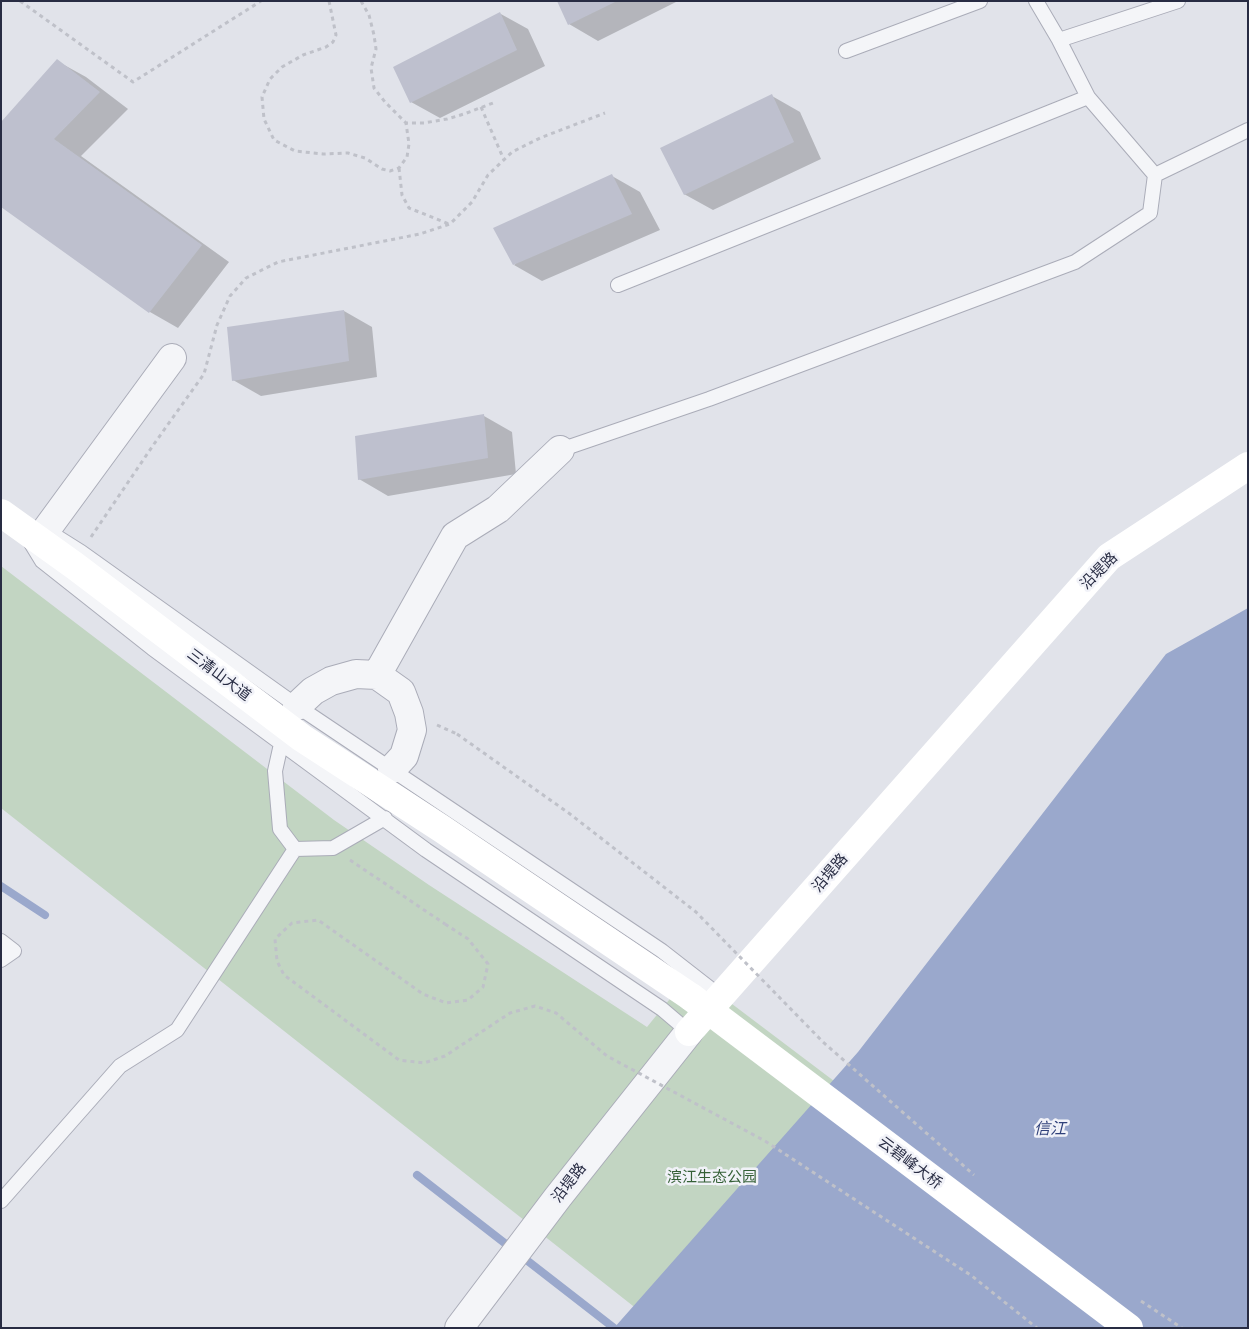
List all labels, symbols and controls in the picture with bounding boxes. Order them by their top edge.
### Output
street label: 沿堤路 [1077,549,1121,593]
street label: 三清山大道 [184,645,254,705]
street label: 沿堤路 [808,850,852,896]
water label: 信江 [1034,1119,1066,1139]
street label: 云碧峰大桥 [875,1133,945,1193]
street label: 沿堤路 [548,1160,590,1206]
park label: 滨江生态公园 [667,1168,757,1186]

